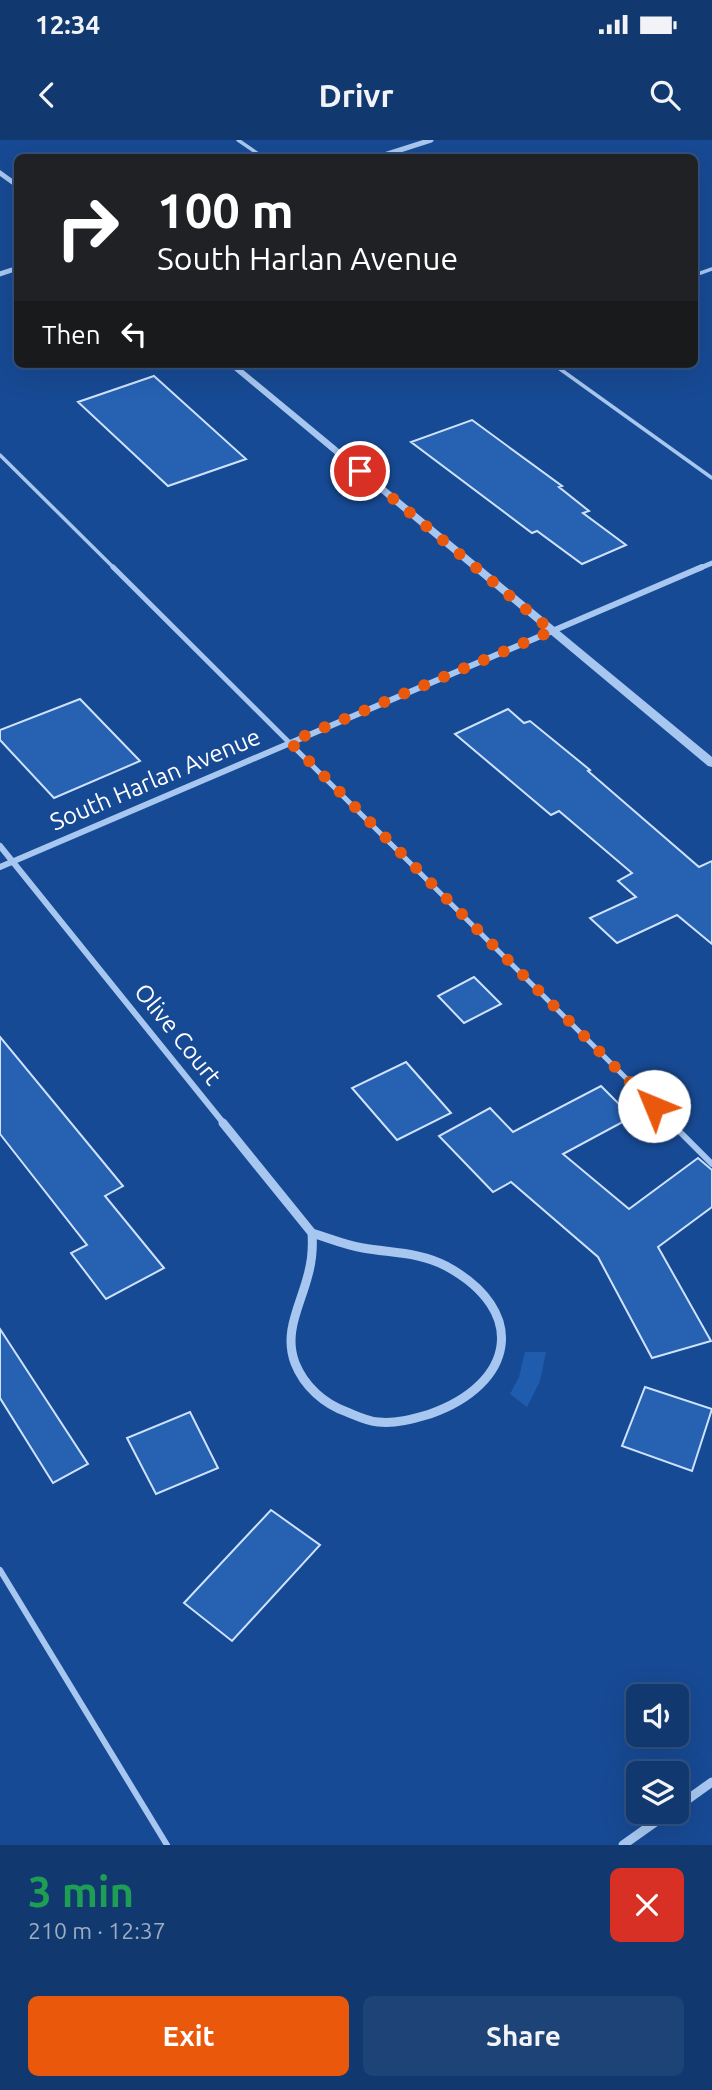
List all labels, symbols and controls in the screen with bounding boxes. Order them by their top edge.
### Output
text: 12:34 [35,10,100,39]
icon: back [28,76,66,114]
icon: search [646,76,684,114]
text: Drivr [318,77,394,113]
icon: right [42,182,133,273]
text: 100 m [157,182,294,237]
text: South Harlan Avenue [157,240,458,276]
icon: left [115,315,153,353]
text: Then [42,320,101,349]
pin [330,441,390,501]
icon: arrive [341,452,379,490]
street label: South Harlan Avenue [46,722,264,836]
street label: Olive Court [129,978,227,1090]
position arrow [617,1069,691,1143]
map controls [626,1684,689,1824]
button: sound [626,1684,689,1747]
button: layers [626,1761,689,1824]
text: 3 min [28,1868,134,1915]
button: close [610,1868,684,1942]
text: 210 m · 12:37 [28,1918,166,1943]
button: Exit [28,1996,349,2076]
button: Share [363,1996,684,2076]

